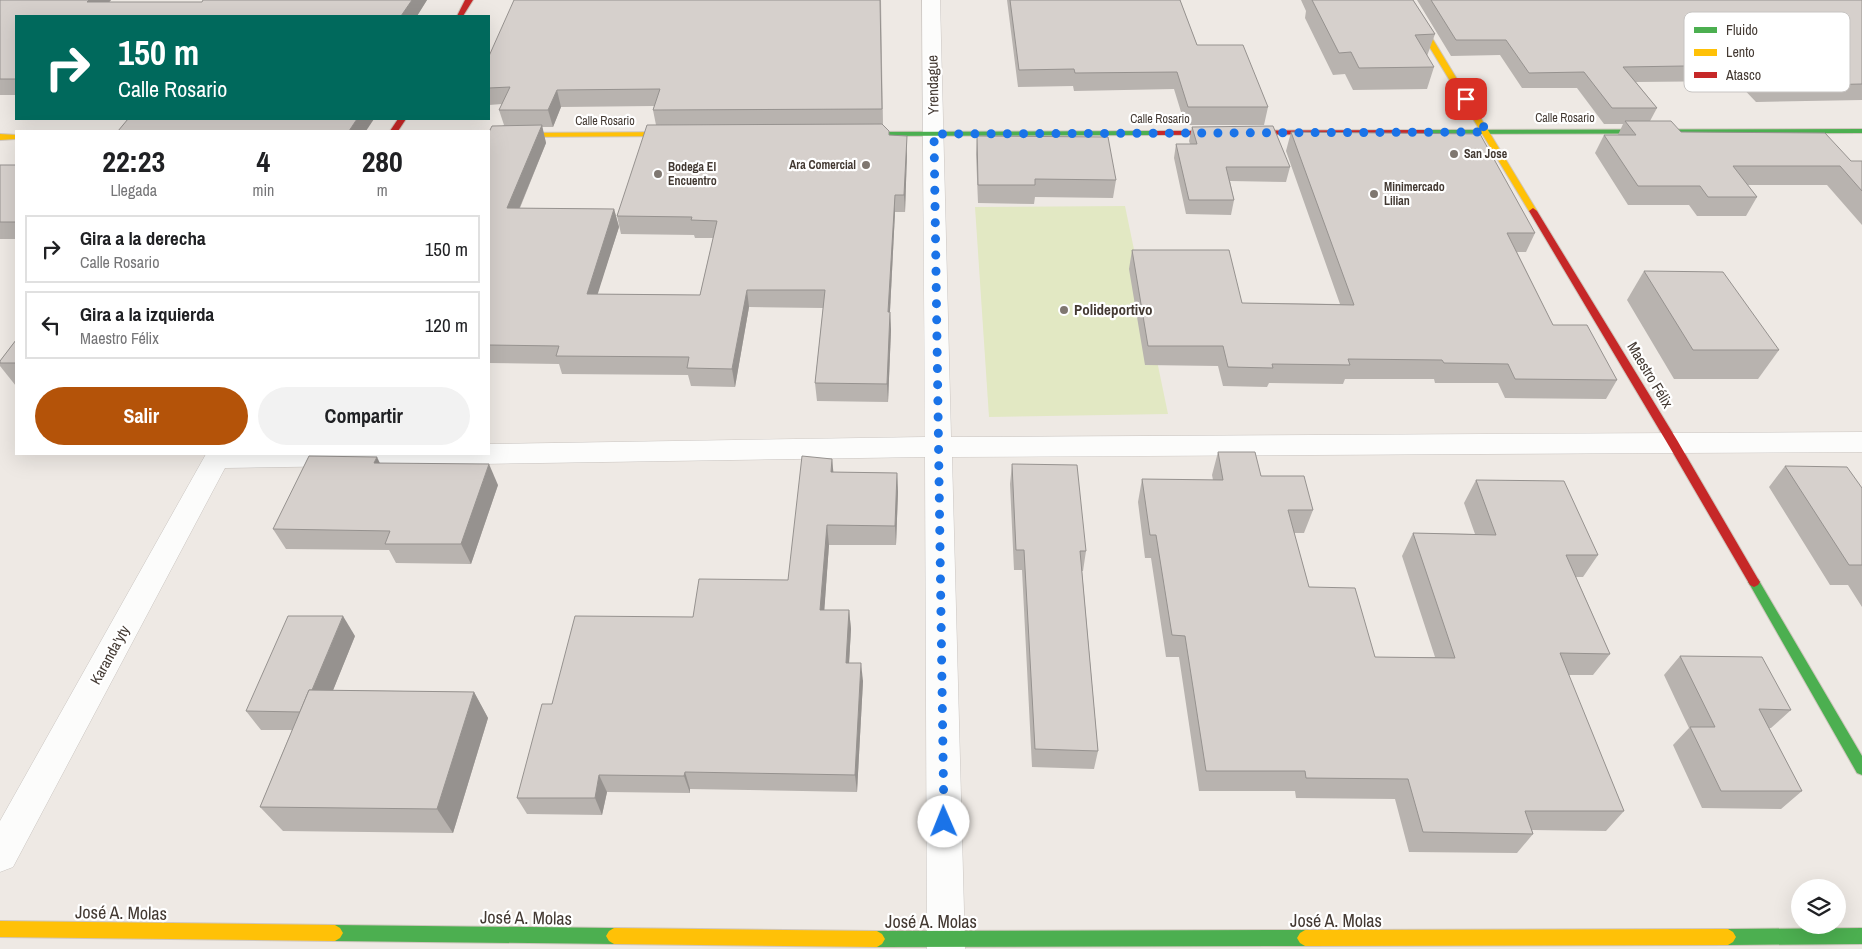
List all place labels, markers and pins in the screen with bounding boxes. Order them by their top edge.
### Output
pin [1445,78,1487,120]
place label: San Jose [1464,146,1508,162]
marker: San Jose [1448,148,1460,160]
place label: Ara Comercial [789,157,856,173]
place label: Bodega El Encuentro [668,159,717,189]
marker: Ara Comercial [860,159,872,171]
marker: Bodega El Encuentro [652,168,664,180]
place label: Minimercado Lilian [1384,179,1445,209]
marker: Minimercado Lilian [1368,188,1380,200]
place label: Polideportivo [1074,299,1153,320]
marker: Polideportivo [1058,304,1070,316]

